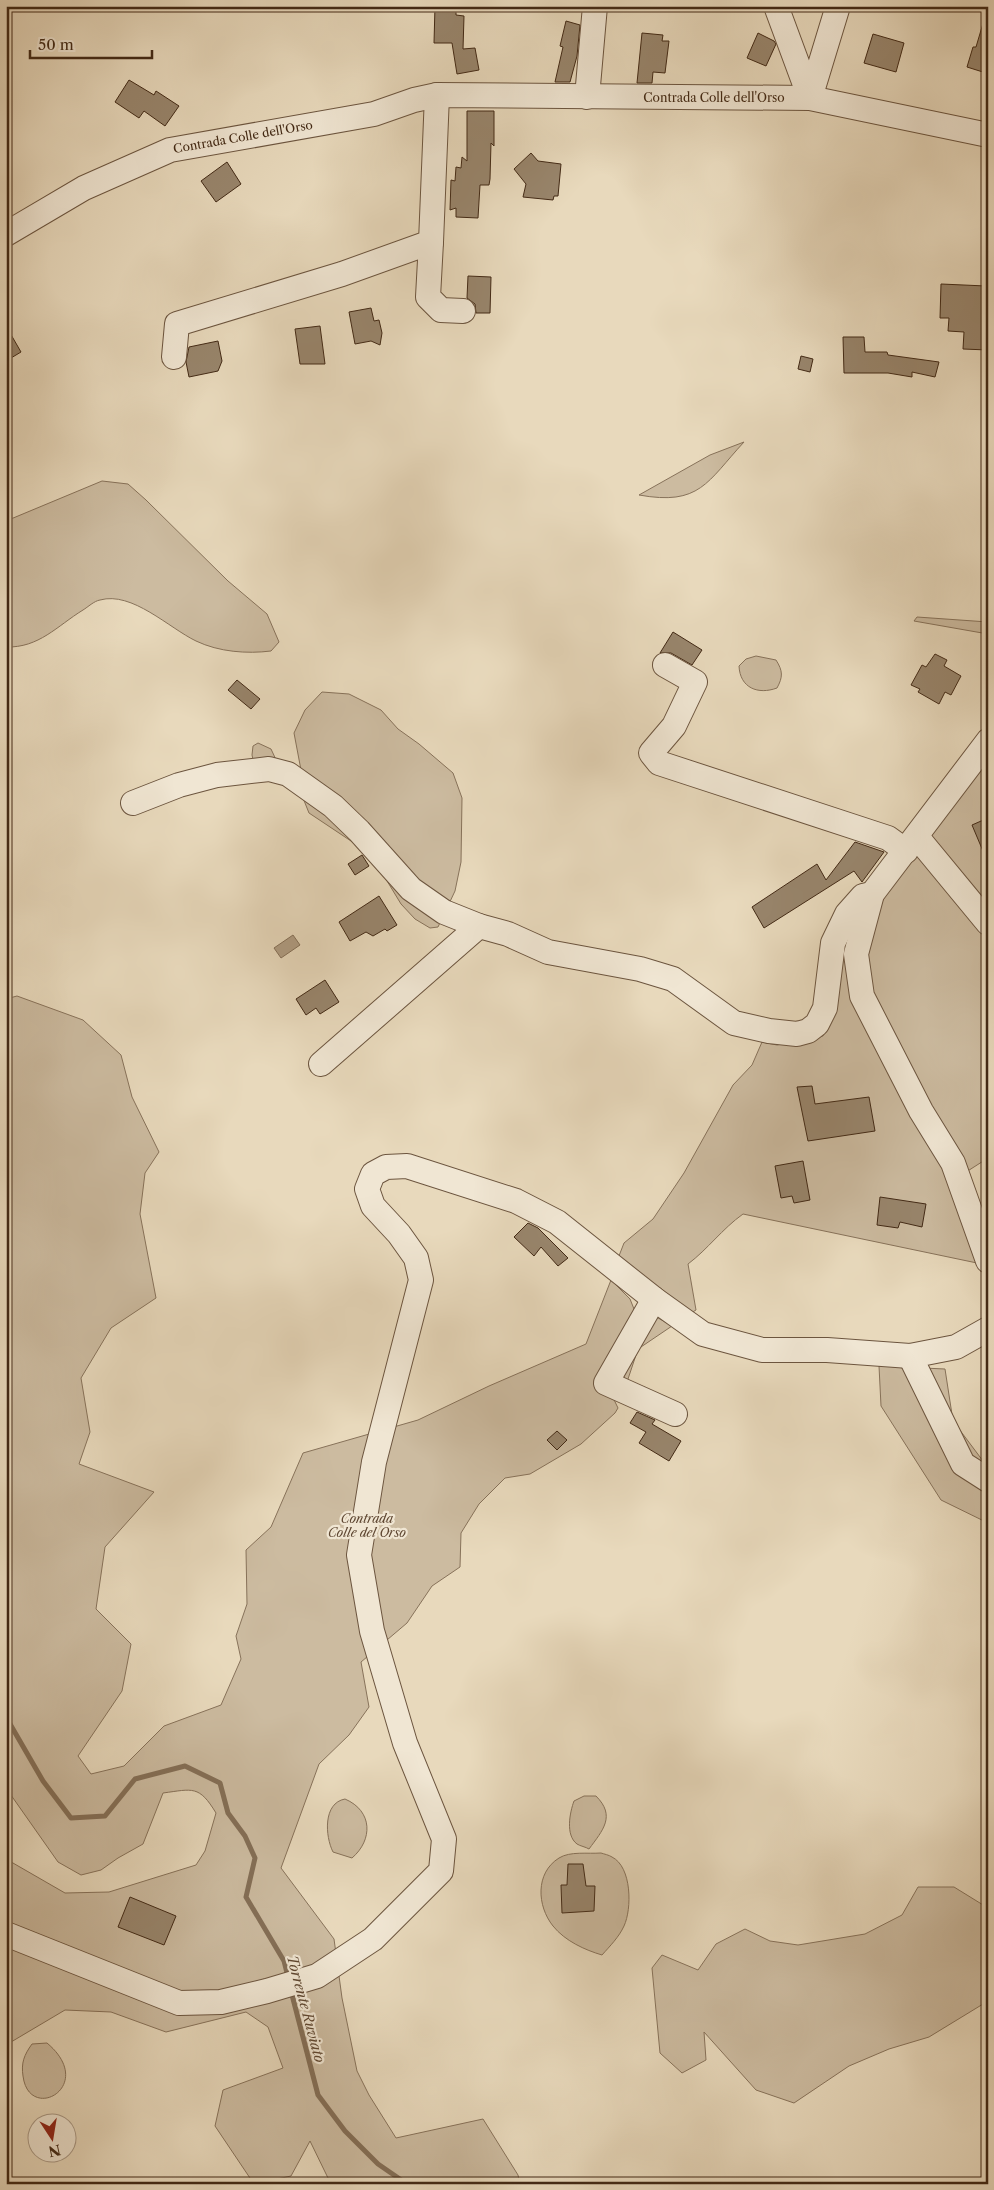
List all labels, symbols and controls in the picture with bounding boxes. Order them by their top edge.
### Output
scale bar [30,28,152,60]
text: 50 m [38,35,74,54]
street label: Contrada Colle dell'Orso [643,90,785,105]
street label: Contrada Colle dell'Orso [172,117,314,156]
park label: Contrada Colle del Orso [328,1511,406,1540]
water label: Torrente Ruviato [283,1953,329,2065]
north arrow [28,2112,78,2162]
text: N [47,2141,63,2161]

